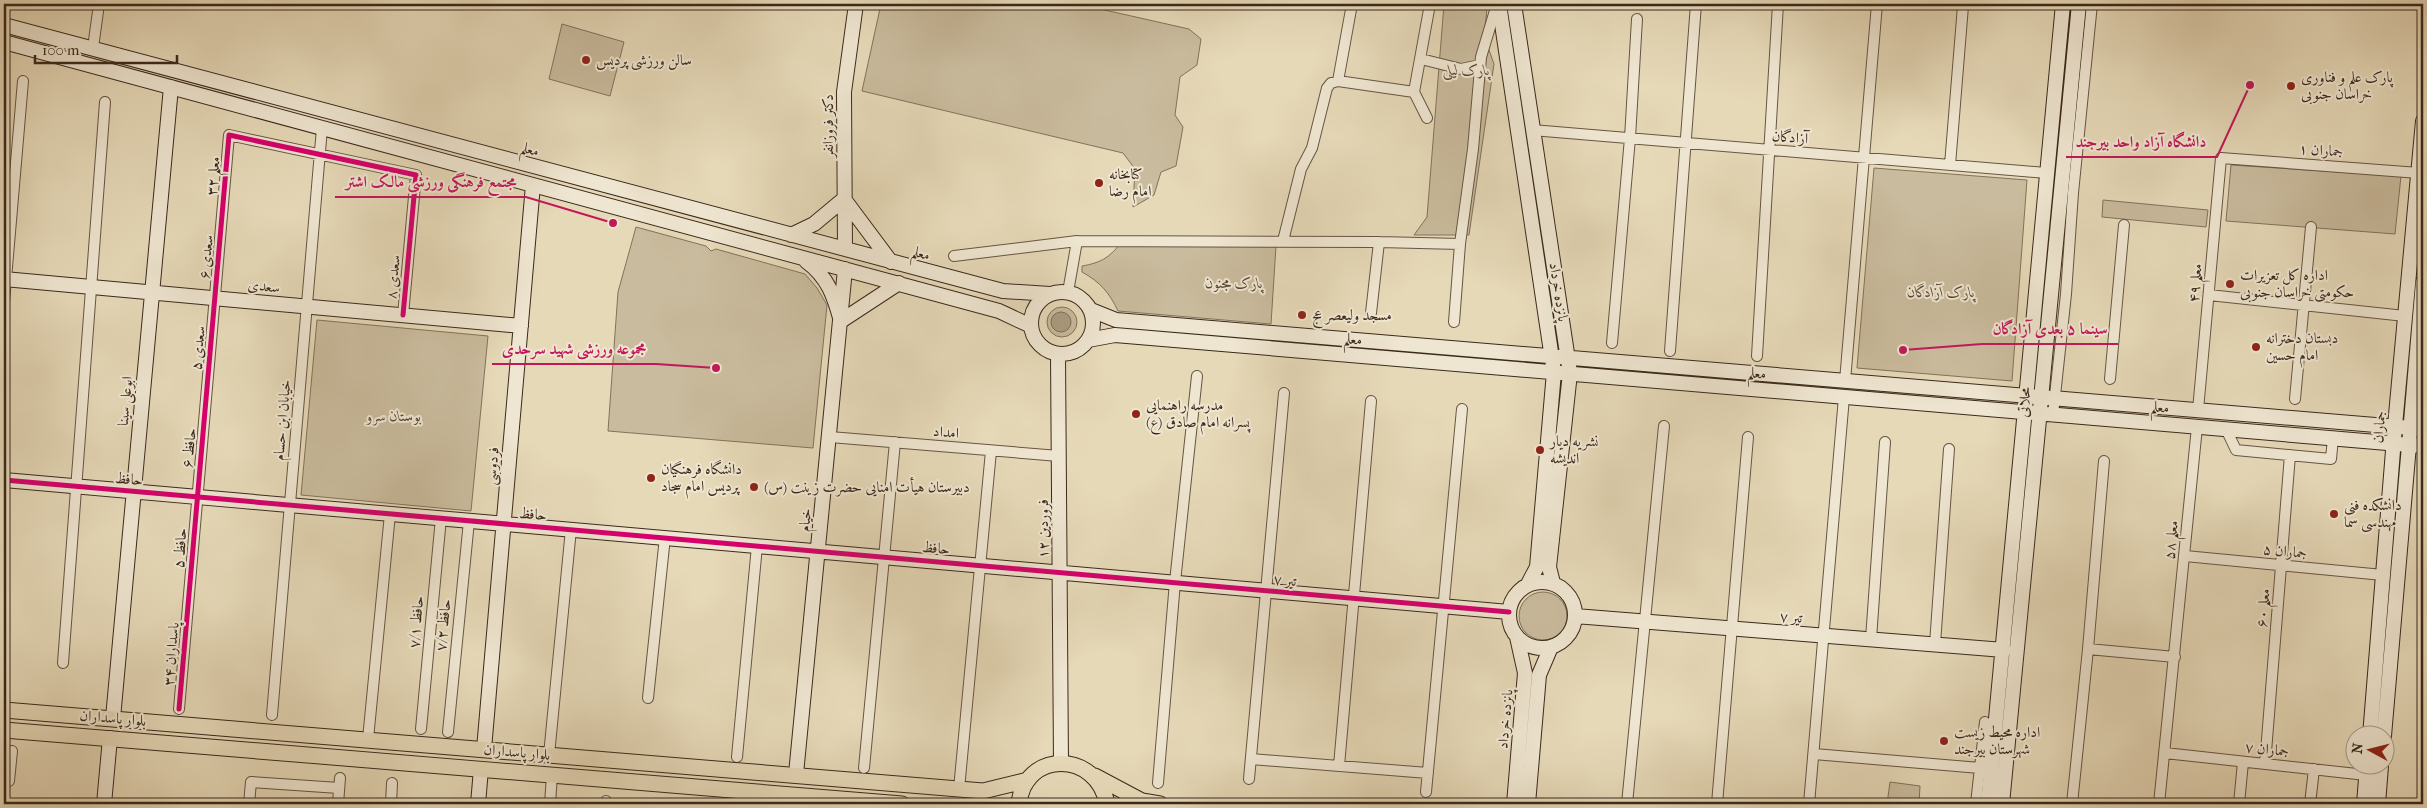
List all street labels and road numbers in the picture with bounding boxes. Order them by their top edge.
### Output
street label: دکتر فروزانفر [819,94,838,160]
street label: آزادگان [1771,126,1811,148]
street label: معلم [517,138,541,166]
street label: جماران ۱ [2298,139,2344,161]
street label: معلم ۳۲ [202,156,230,197]
street label: سعدی ۶ [195,234,217,280]
street label: معلم [908,242,932,270]
street label: سعدی ۸ [382,254,404,300]
street label: پانزده خرداد [1543,261,1573,324]
street label: معلم ۴۹ [2184,263,2212,304]
street label: سعدی [247,276,281,296]
street label: سعدی ۵ [187,325,209,371]
street label: معلم [1342,329,1363,355]
street label: معلم [1746,363,1767,389]
street label: ابوعلی سینا [114,376,138,427]
street label: خیابان ابن حسام [269,379,298,462]
street label: محلاتی [2013,386,2035,418]
street label: معلم [2149,397,2170,423]
street label: جماران [2369,410,2389,444]
street label: امداد [932,422,960,442]
street label: حافظ ۶ [178,427,200,469]
street label: فردوسی [481,446,505,486]
street label: حافظ [114,469,144,489]
street label: ۱۲ فروردین [1034,499,1053,559]
street label: حافظ [518,504,548,524]
street label: خیام [795,507,819,533]
street label: معلم ۵۸ [2160,519,2188,561]
street label: حافظ ۵ [170,527,190,569]
street label: حافظ [921,538,951,558]
street label: جماران ۵ [2262,540,2308,562]
street label: ۷ تیر [1273,570,1297,590]
street label: معلم ۶۰ [2252,588,2280,629]
street label: حافظ ۷/۱ [405,595,427,649]
street label: حافظ ۷/۲ [431,598,455,652]
street label: ۷ تیر [1779,607,1803,627]
street label: پاسداران ۳۴ [159,620,185,687]
street label: پانزده خرداد [1493,687,1519,750]
street label: بلوار پاسداران [79,706,147,732]
street label: جماران ۷ [2244,738,2290,760]
street label: بلوار پاسداران [483,740,551,766]

